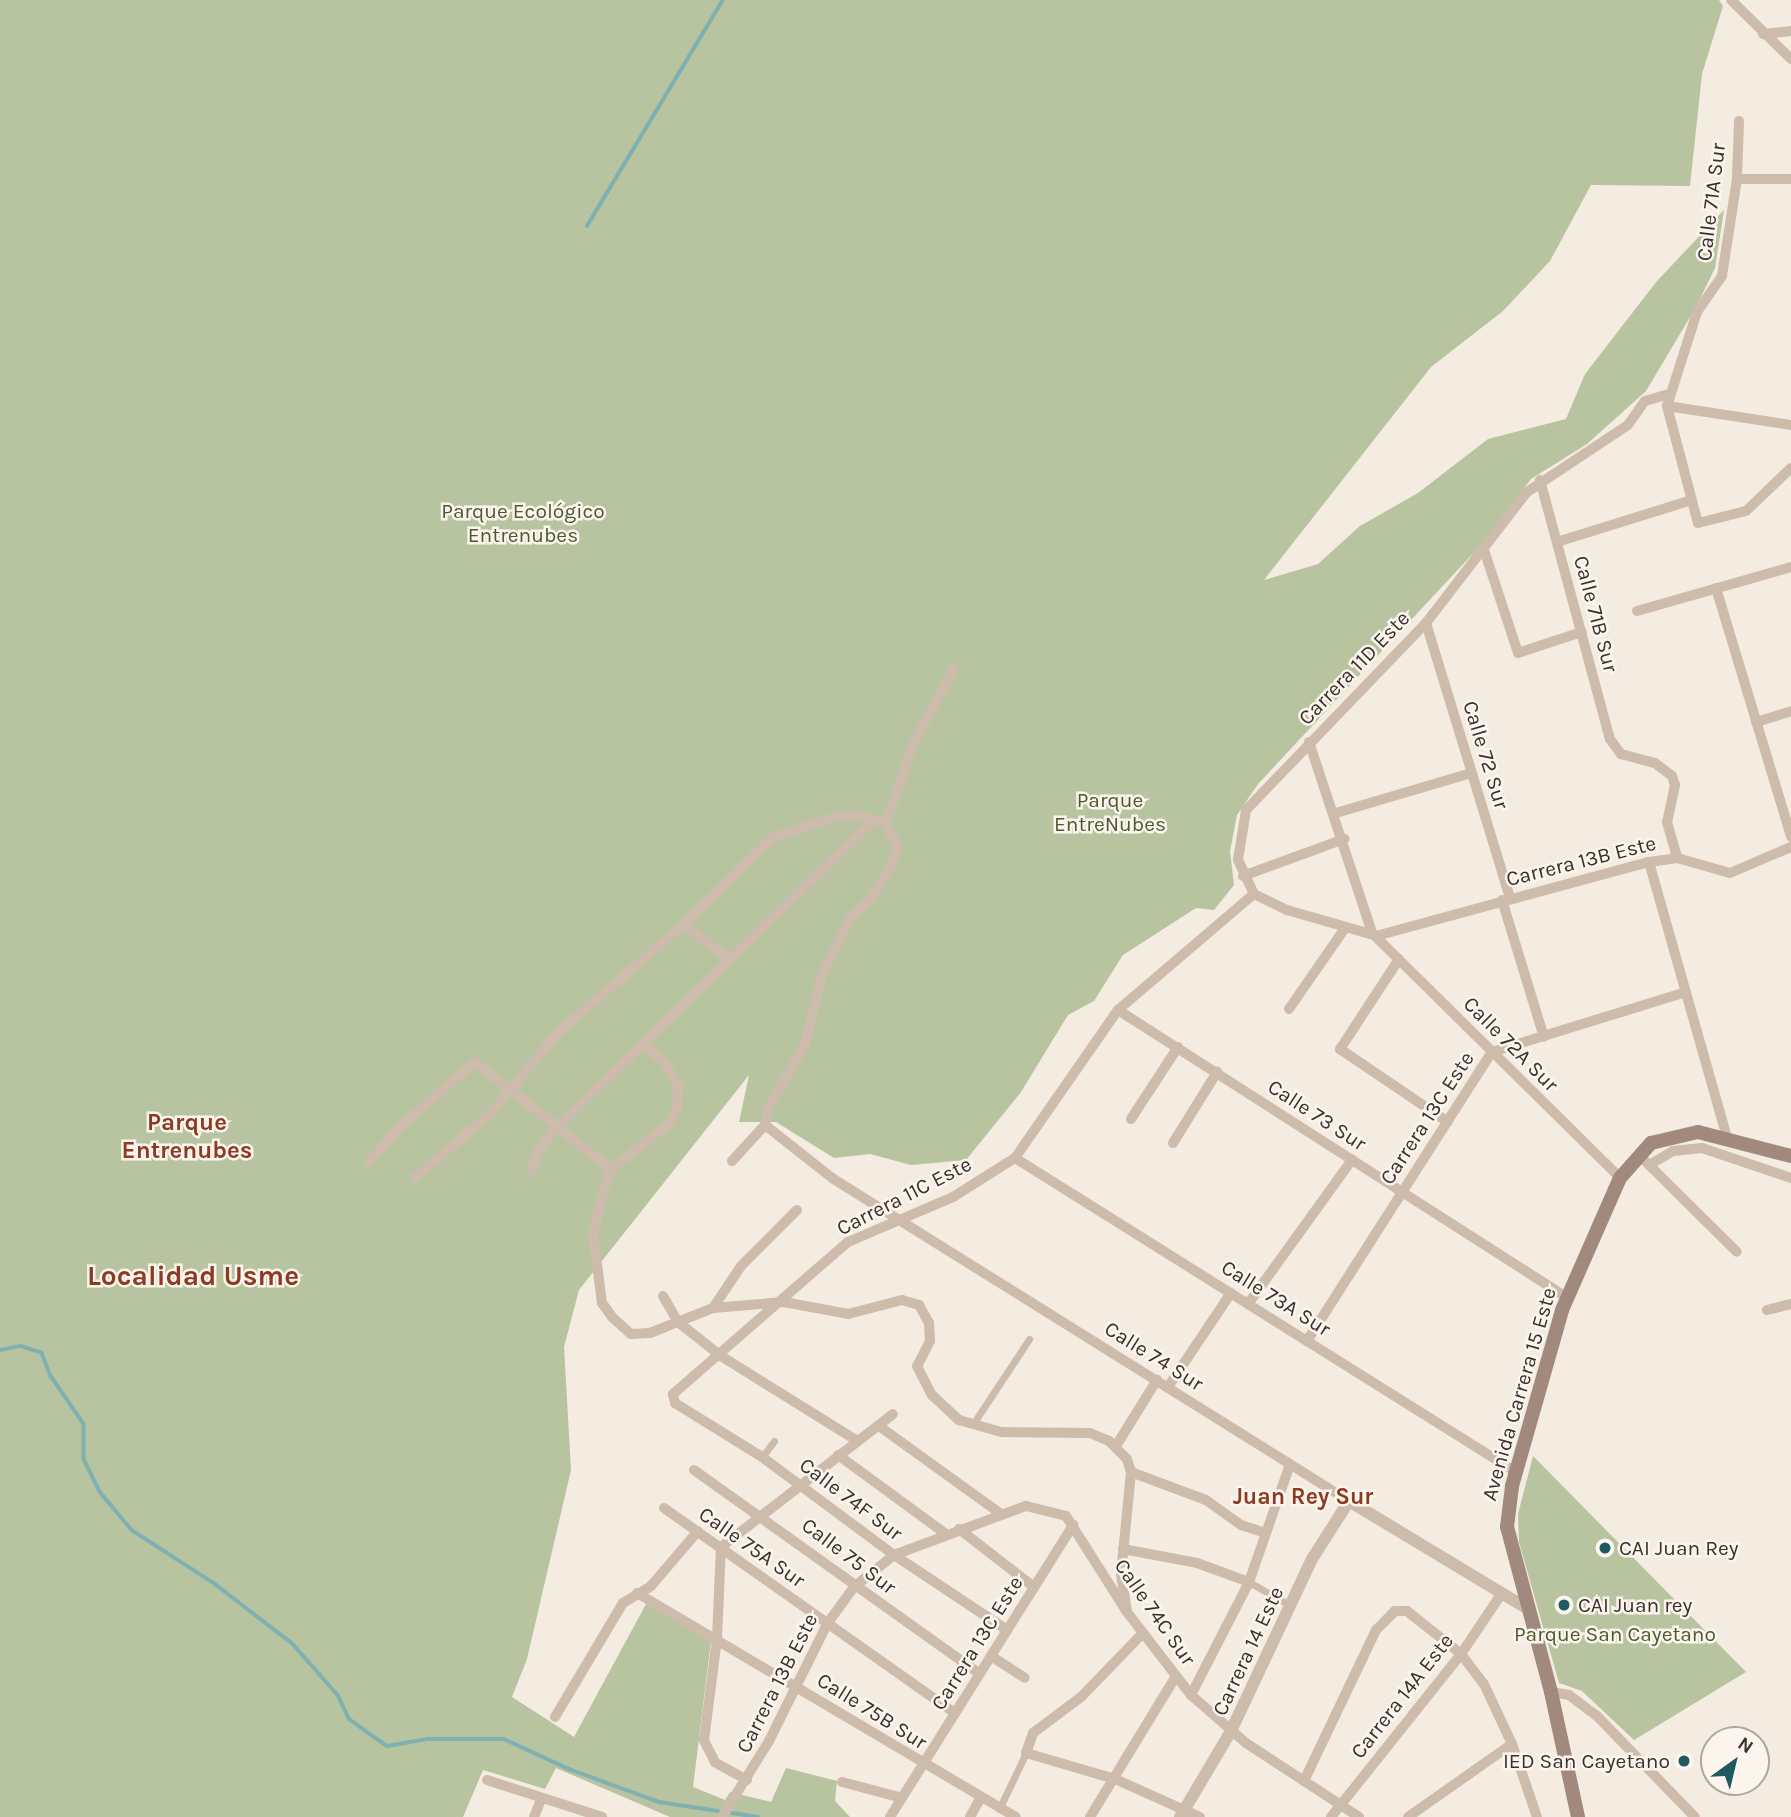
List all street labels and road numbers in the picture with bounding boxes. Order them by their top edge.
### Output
street label: Calle 71A Sur [1691,141,1731,263]
street label: Calle 71B Sur [1568,553,1624,675]
street label: Carrera 11D Este [1293,606,1415,730]
street label: Calle 72 Sur [1458,698,1514,812]
street label: Carrera 13B Este [1504,830,1658,892]
street label: Calle 72A Sur [1458,991,1564,1097]
street label: Carrera 13C Este [1375,1047,1479,1189]
street label: Calle 73 Sur [1263,1074,1371,1156]
street label: Carrera 11C Este [832,1151,976,1241]
street label: Calle 73A Sur [1217,1254,1335,1342]
street label: Avenida Carrera 15 Este [1476,1284,1562,1504]
street label: Calle 74 Sur [1100,1316,1208,1396]
street label: Calle 74F Sur [794,1452,908,1546]
street label: Calle 75A Sur [694,1501,810,1593]
street label: Calle 75 Sur [797,1512,901,1600]
street label: Calle 74C Sur [1109,1554,1201,1670]
street label: Carrera 13C Este [926,1571,1028,1715]
street label: Carrera 14 Este [1207,1582,1289,1720]
street label: Carrera 13B Este [731,1609,823,1757]
street label: Carrera 14A Este [1345,1628,1459,1764]
street label: Calle 75B Sur [812,1667,932,1755]

